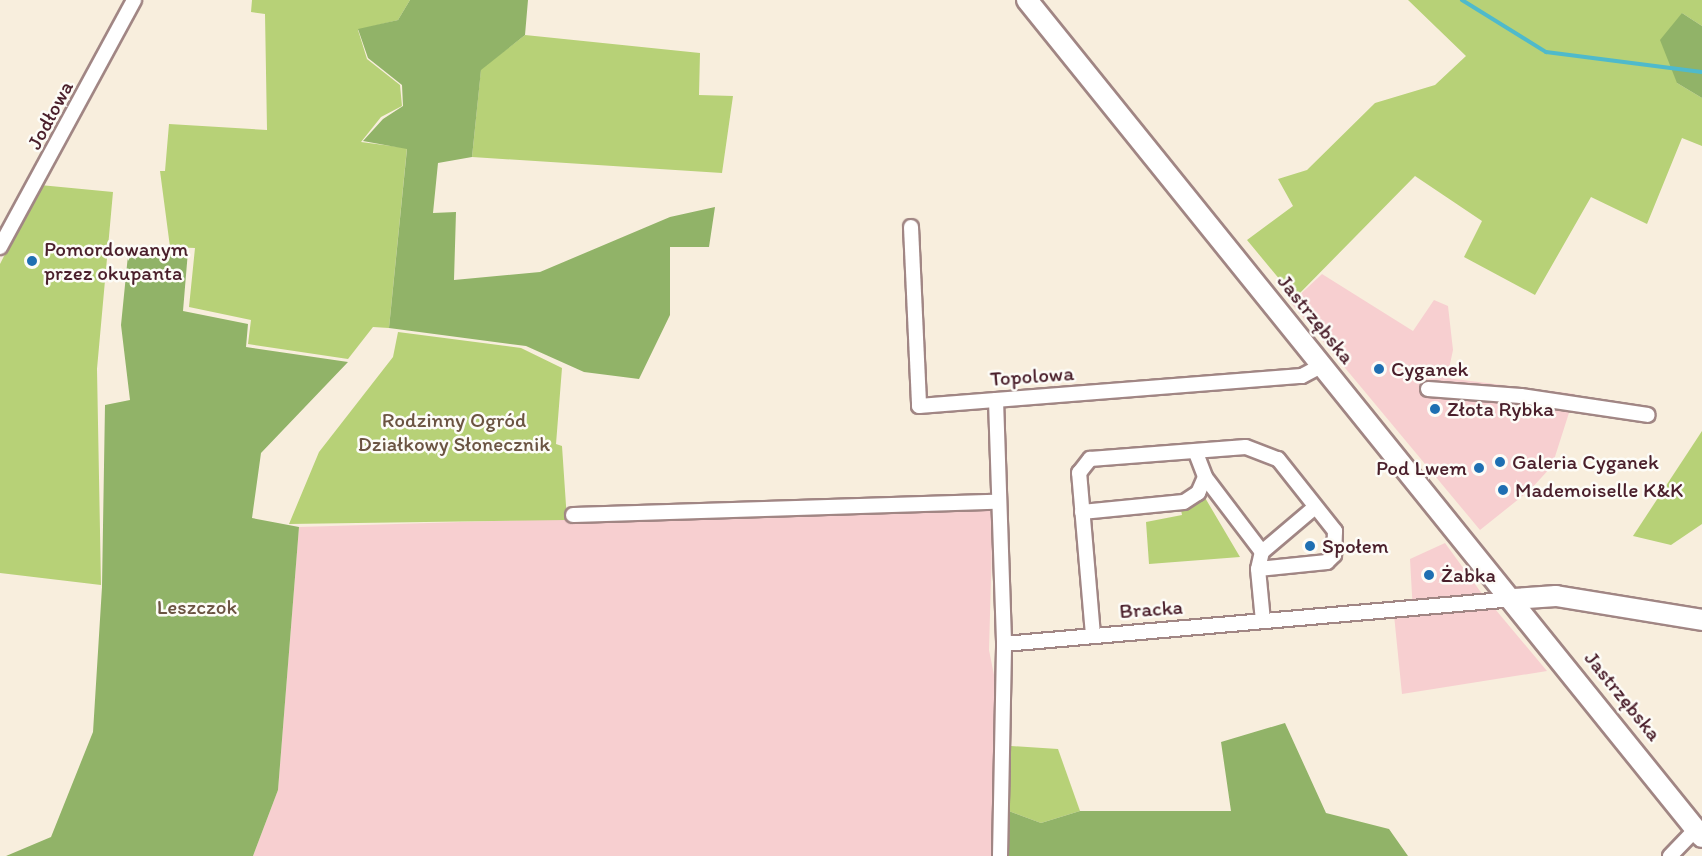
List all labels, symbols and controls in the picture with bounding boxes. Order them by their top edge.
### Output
street label: Jodłowa [21,76,79,154]
place label: Pomordowanym przez okupanta [44,236,188,286]
marker: Pomordowanym przez okupanta [25,254,39,268]
street label: Jastrzębska [1272,269,1360,369]
place label: Cyganek [1391,356,1468,382]
street label: Topolowa [989,360,1075,392]
marker: Cyganek [1372,362,1386,376]
place label: Złota Rybka [1447,396,1554,422]
marker: Złota Rybka [1428,402,1442,416]
park label: Rodzinny Ogród Działkowy Słonecznik [357,407,551,457]
place label: Galeria Cyganek [1512,449,1660,475]
place label: Pod Lwem [1377,455,1467,481]
marker: Galeria Cyganek [1493,455,1507,469]
marker: Pod Lwem [1472,461,1486,475]
place label: Mademoiselle K&K [1515,477,1683,503]
marker: Mademoiselle K&K [1496,483,1510,497]
place label: Społem [1322,533,1389,559]
marker: Społem [1303,539,1317,553]
place label: Żabka [1441,562,1496,588]
marker: Żabka [1422,568,1436,582]
park label: Leszczok [157,594,237,620]
street label: Bracka [1118,594,1184,624]
street label: Jastrzębska [1579,646,1667,746]

